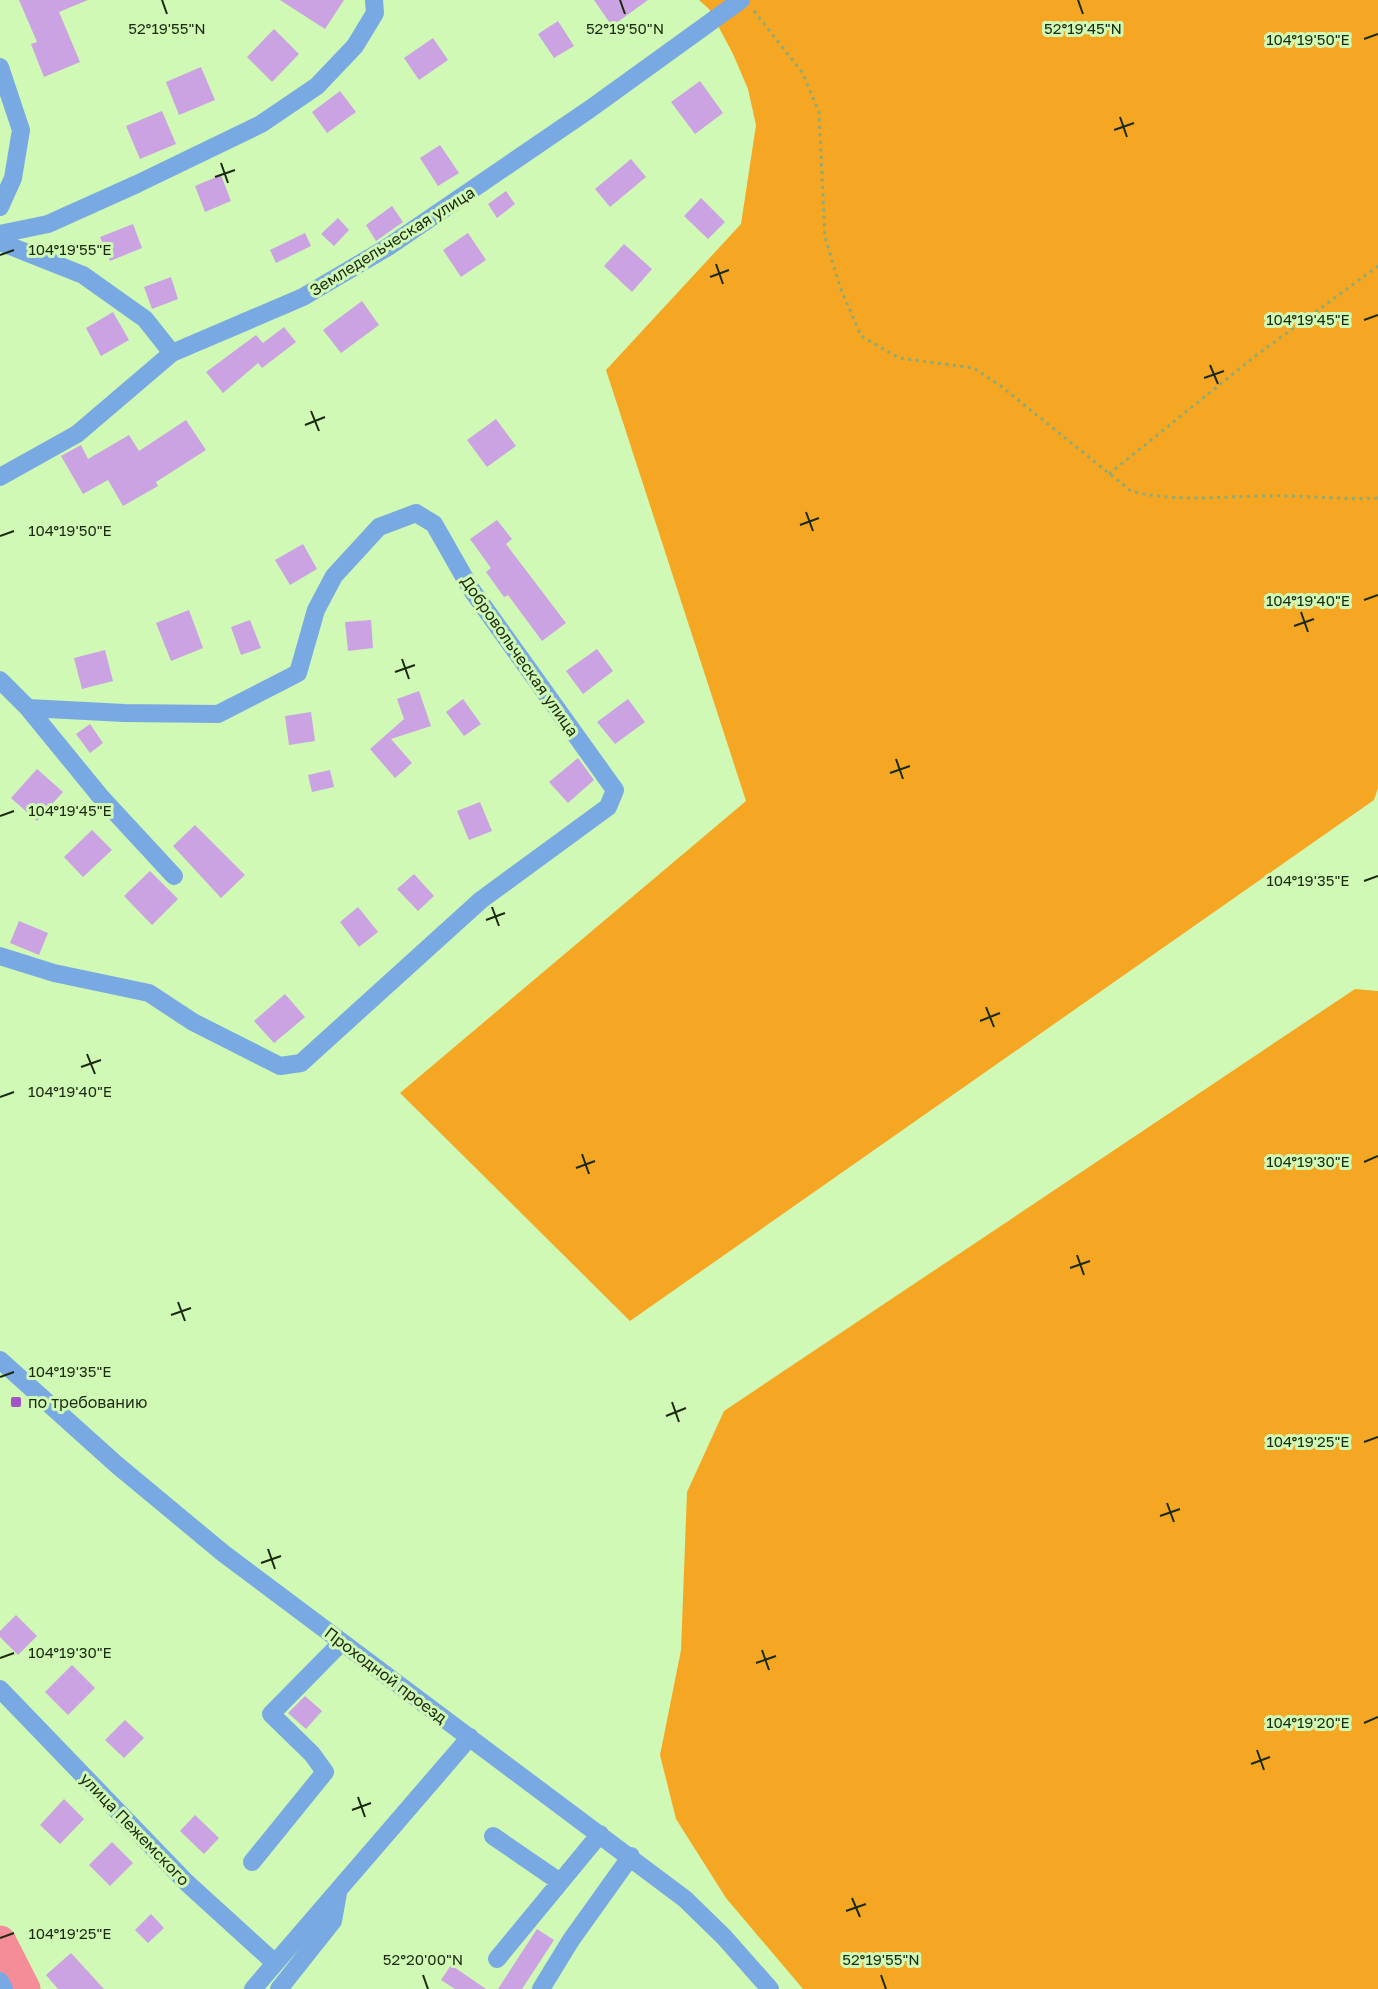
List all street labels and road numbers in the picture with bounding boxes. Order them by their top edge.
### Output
street label: Земледельческая улица [306,182,478,300]
street label: Добровольческая улица [457,572,583,740]
street label: Проходной проезд [321,1622,451,1728]
street label: улица Пежемского [76,1768,194,1890]

